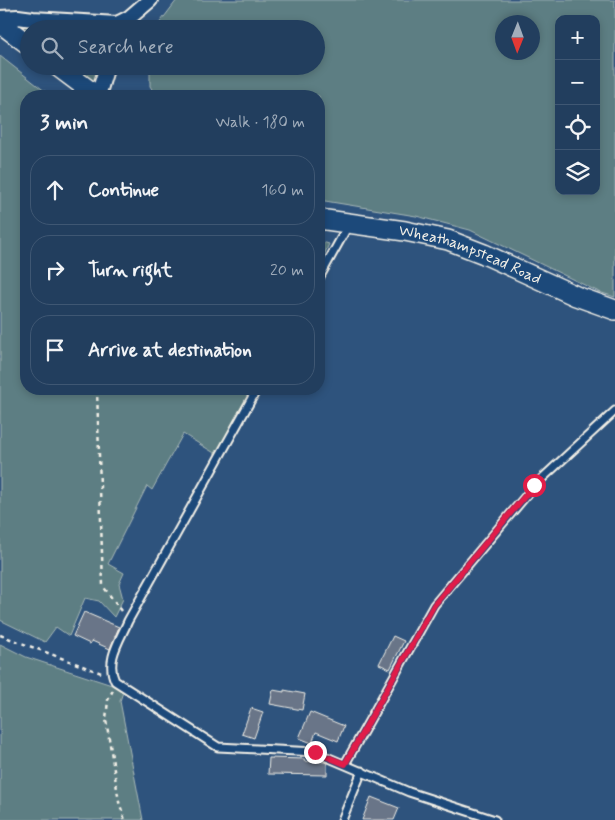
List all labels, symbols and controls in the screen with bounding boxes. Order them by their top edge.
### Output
north arrow [495,15,540,60]
map controls [555,15,600,195]
button: + [555,15,600,60]
search box [20,20,325,75]
icon: search [38,34,66,62]
text: Search here [78,35,174,60]
button: − [555,60,600,105]
button: locate [555,105,600,150]
text: 3 min [40,109,88,137]
text: Walk · 180 m [216,112,305,133]
button: layers [555,150,600,195]
icon: ahead [41,176,69,204]
text: Continue [88,178,159,203]
text: 160 m [261,180,304,201]
street label: Wheathampstead Road [397,219,545,289]
icon: right [41,256,69,284]
text: Turn right [88,258,172,283]
text: 20 m [270,260,304,281]
icon: arrive [41,336,69,364]
text: Arrive at destination [88,338,252,363]
route start [523,474,546,497]
route end [304,741,327,764]

